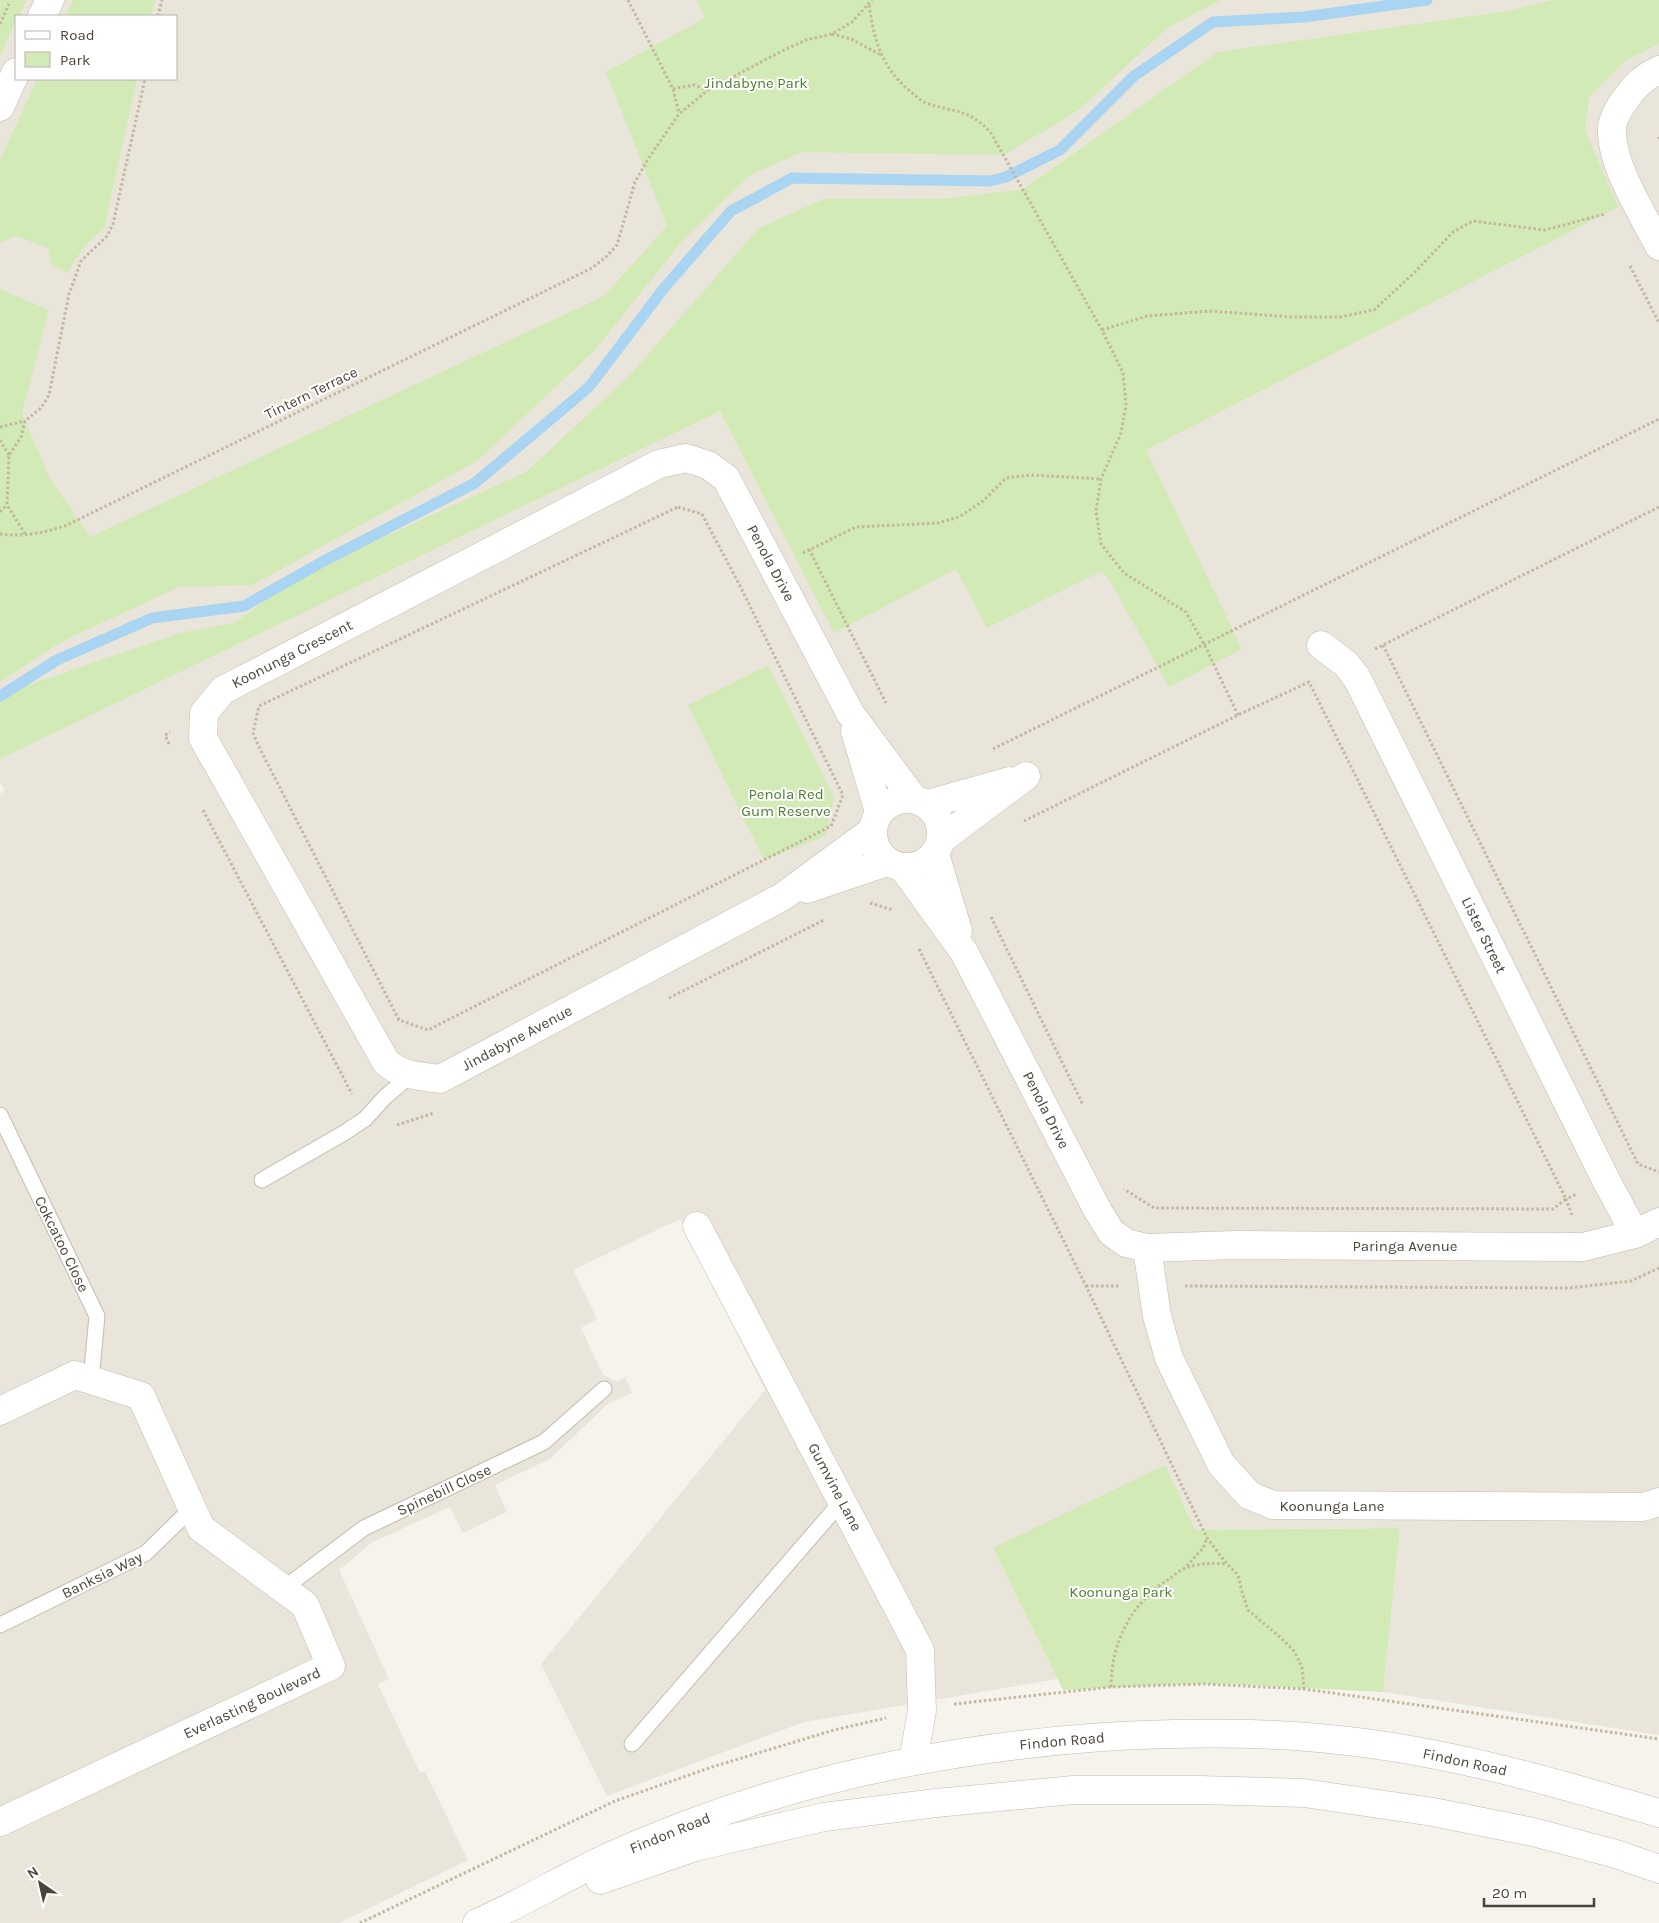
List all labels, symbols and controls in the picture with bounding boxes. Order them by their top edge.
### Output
legend [15,15,178,80]
text: Road [60,26,95,44]
text: Park [60,51,90,69]
park label: Jindabyne Park [704,74,808,92]
street label: Tintern Terrace [262,363,360,423]
street label: Penola Drive [743,522,799,604]
street label: Koonunga Crescent [229,616,356,692]
park label: Penola Red Gum Reserve [741,785,831,820]
street label: Lister Street [1458,894,1510,977]
street label: Jindabyne Avenue [459,1001,575,1075]
street label: Penola Drive [1019,1068,1073,1152]
street label: Cokcatoo Close [31,1193,93,1295]
street label: Paringa Avenue [1352,1237,1458,1255]
street label: Gumvine Lane [804,1440,866,1534]
street label: Spinebill Close [394,1460,494,1520]
street label: Koonunga Lane [1279,1497,1385,1515]
street label: Banksia Way [59,1548,145,1602]
park label: Koonunga Park [1069,1583,1173,1601]
street label: Everlasting Boulevard [181,1663,323,1743]
street label: Findon Road [1019,1728,1105,1754]
street label: Findon Road [1421,1744,1509,1780]
street label: Findon Road [627,1809,713,1857]
north arrow [15,1858,65,1908]
text: N [24,1863,42,1882]
scale bar [1484,1876,1594,1908]
text: 20 m [1492,1884,1527,1902]

